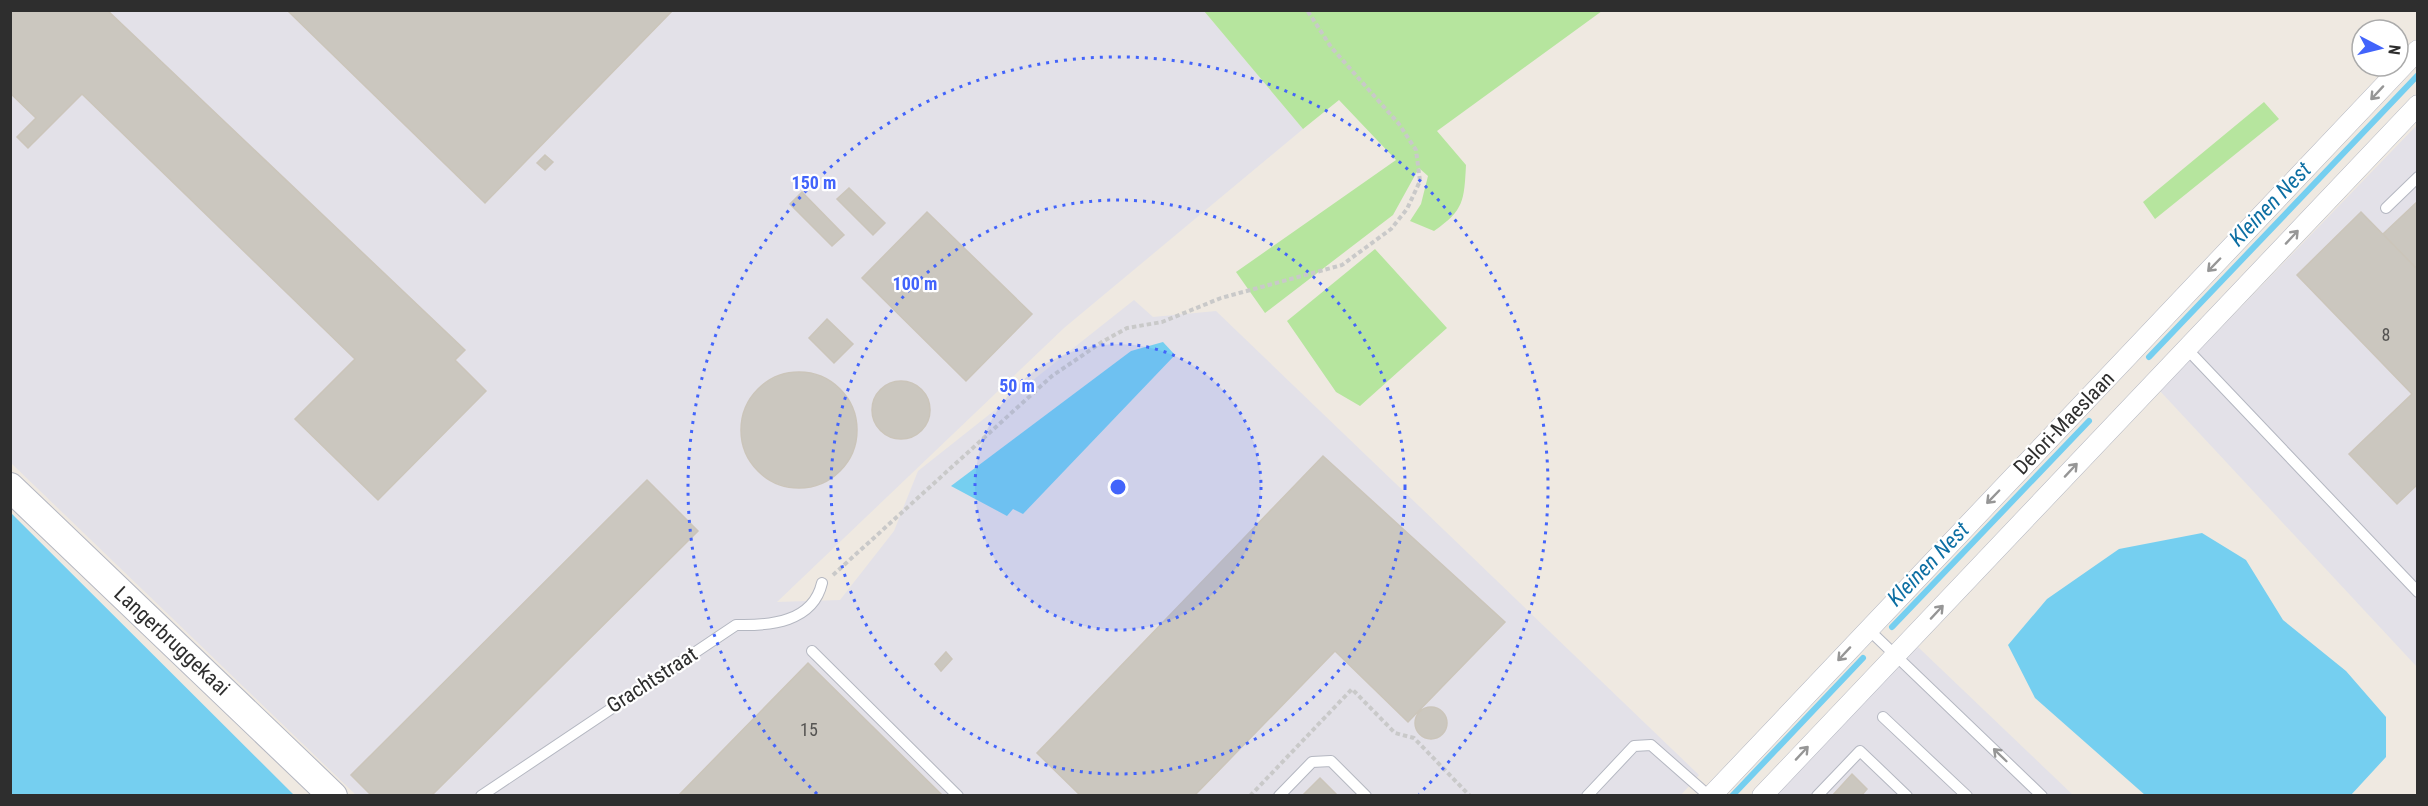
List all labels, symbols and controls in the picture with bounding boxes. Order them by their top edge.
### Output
north arrow [2350,18,2410,78]
text: N [2384,44,2404,56]
one-way arrow [2370,85,2384,100]
water label: Kleinen Nest [2224,157,2316,251]
text: 150 m [792,172,836,193]
one-way arrow [2284,230,2298,245]
one-way arrow [2207,257,2221,272]
text: 100 m [893,273,937,294]
house number: 8 [2382,324,2390,345]
street label: Delori-Maeslaan [2009,366,2119,480]
text: 50 m [999,375,1035,396]
one-way arrow [2063,463,2077,478]
centre of rings [1108,477,1128,497]
one-way arrow [1986,490,2000,505]
water label: Kleinen Nest [1882,517,1974,611]
street label: Langerbruggekaai [109,582,235,700]
one-way arrow [1929,604,1944,619]
street label: Grachtstraat [602,642,702,718]
one-way arrow [1837,647,1852,662]
house number: 15 [800,719,818,740]
one-way arrow [1795,746,1809,761]
one-way arrow [1993,748,2008,762]

